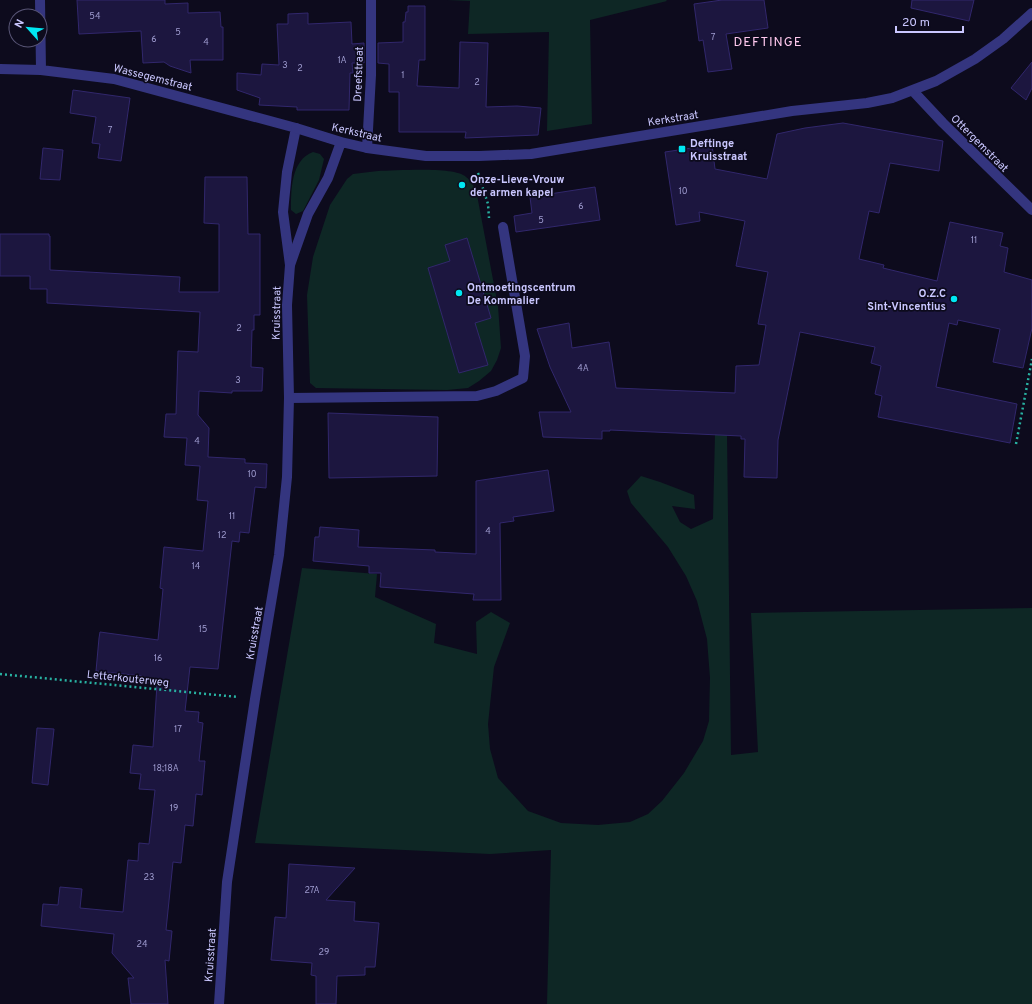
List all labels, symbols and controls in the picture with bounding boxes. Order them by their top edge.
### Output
north arrow [8,8,48,48]
scale bar [896,8,963,34]
house number: 54 [89,11,101,22]
text: 20 m [902,15,930,31]
text: N [12,17,28,31]
house number: 5 [175,27,181,38]
house number: 7 [711,32,716,43]
house number: 6 [151,34,157,45]
district label: DEFTINGE [733,35,803,51]
house number: 4 [203,37,209,48]
street label: Dreefstraat [351,46,367,102]
house number: 1A [337,55,347,66]
house number: 3 [282,60,288,71]
street label: Wassegemstraat [112,61,194,95]
house number: 2 [297,63,303,74]
house number: 1 [401,70,405,81]
house number: 2 [474,77,480,88]
street label: Kerkstraat [647,108,700,130]
street label: Ottergemstraat [947,112,1011,176]
street label: Kerkstraat [330,120,383,146]
house number: 7 [108,125,113,136]
place label: Deftinge Kruisstraat [690,137,747,164]
marker: Deftinge Kruisstraat [677,144,687,154]
place label: Onze-Lieve-Vrouw der armen kapel [470,173,564,200]
marker: Onze-Lieve-Vrouw der armen kapel [457,180,467,190]
house number: 10 [678,186,688,197]
house number: 6 [578,201,584,212]
house number: 5 [538,215,544,226]
house number: 11 [971,235,977,246]
place label: Ontmoetingscentrum De Kommalier [467,281,576,308]
street label: Kruisstraat [270,286,284,340]
place label: O.Z.C Sint-Vincentius [867,287,946,314]
marker: Ontmoetingscentrum De Kommalier [454,288,464,298]
marker: O.Z.C Sint-Vincentius [949,294,959,304]
house number: 2 [236,323,242,334]
house number: 4A [577,363,589,374]
house number: 3 [235,375,241,386]
house number: 4 [194,436,200,447]
house number: 10 [247,469,257,480]
house number: 11 [229,511,235,522]
house number: 4 [485,526,491,537]
house number: 12 [218,530,226,541]
house number: 14 [192,561,201,572]
street label: Kruisstraat [243,605,267,661]
house number: 15 [199,624,207,635]
house number: 16 [154,653,162,664]
street label: Letterkouterweg [86,668,170,690]
house number: 17 [174,724,182,735]
house number: 18;18A [153,763,179,774]
house number: 19 [170,803,178,814]
house number: 23 [144,872,154,883]
house number: 27A [304,885,320,896]
street label: Kruisstraat [202,928,220,983]
house number: 24 [136,939,148,950]
house number: 29 [319,947,329,958]

